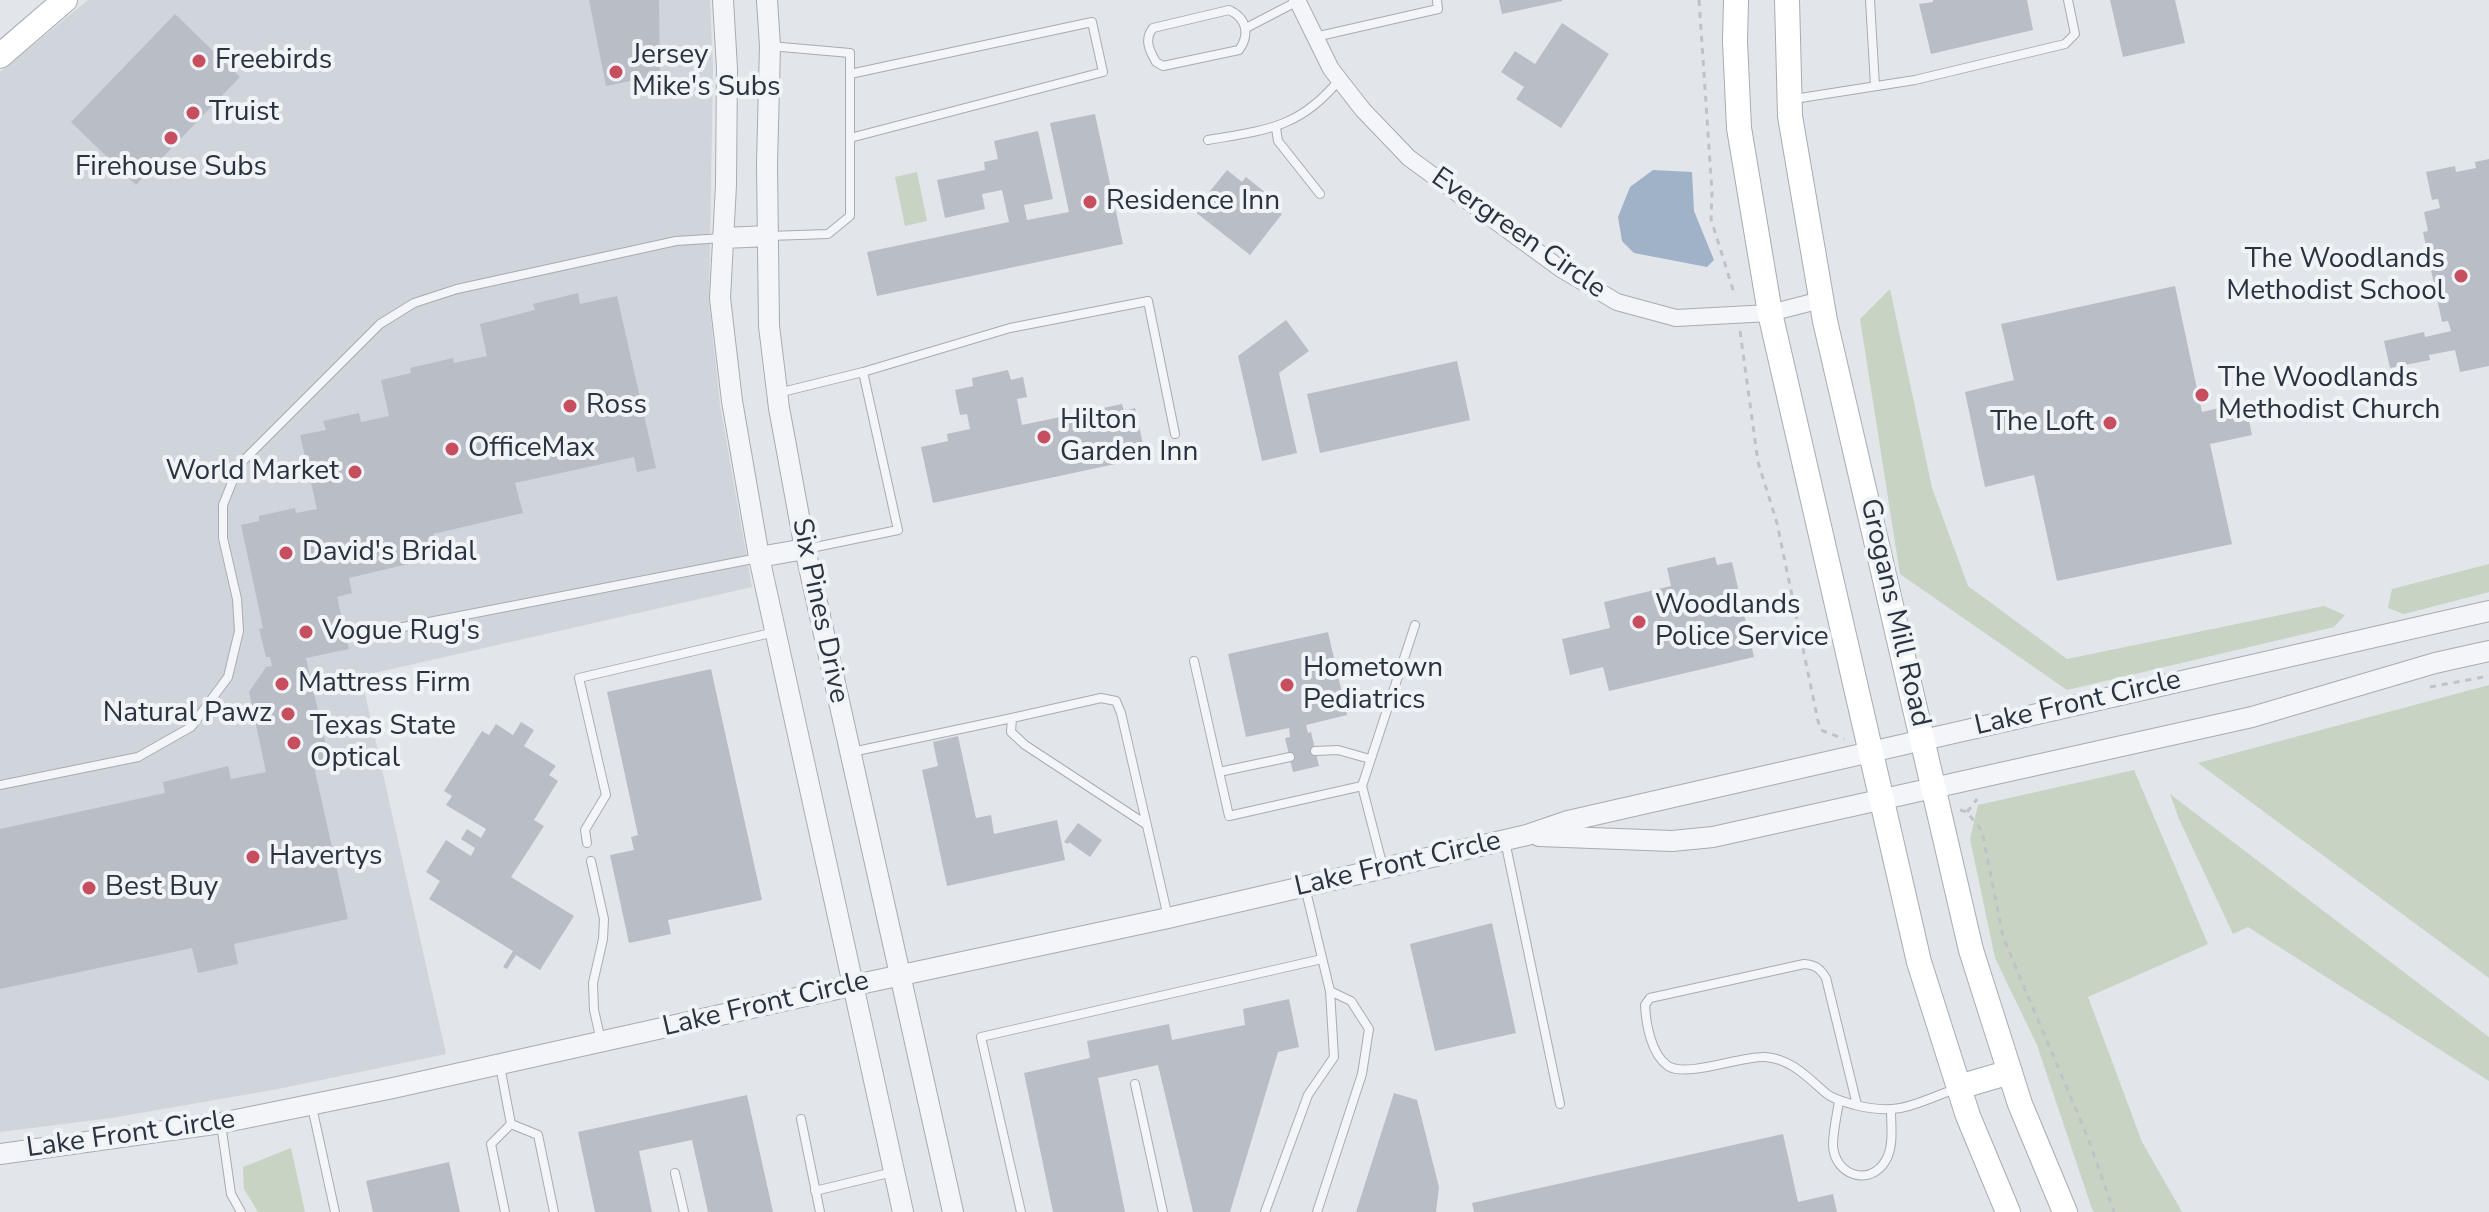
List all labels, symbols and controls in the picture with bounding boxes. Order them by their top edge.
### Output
place label: Jersey Mike's Subs [632,39,781,105]
place label: Freebirds [215,44,332,78]
marker: Freebirds [190,52,208,70]
marker: Jersey Mike's Subs [607,63,625,81]
place label: Truist [209,96,279,130]
marker: Truist [184,104,202,122]
marker: Firehouse Subs [162,129,180,147]
place label: Firehouse Subs [75,151,267,185]
street label: Evergreen Circle [1424,161,1612,307]
place label: Residence Inn [1106,185,1280,219]
marker: Residence Inn [1081,193,1099,211]
place label: The Woodlands Methodist School [2226,243,2445,309]
marker: The Woodlands Methodist School [2452,267,2470,285]
place label: The Woodlands Methodist Church [2218,362,2440,428]
marker: The Woodlands Methodist Church [2193,386,2211,404]
place label: Ross [586,389,647,423]
marker: Ross [561,397,579,415]
place label: Hilton Garden Inn [1060,404,1198,470]
place label: The Loft [1990,406,2094,440]
marker: The Loft [2101,414,2119,432]
marker: Hilton Garden Inn [1035,428,1053,446]
place label: OfficeMax [468,432,595,466]
marker: OfficeMax [443,440,461,458]
place label: World Market [165,455,339,489]
marker: World Market [346,463,364,481]
street label: Grogans Mill Road [1851,496,1937,730]
street label: Six Pines Drive [783,516,855,706]
place label: David's Bridal [302,536,476,570]
marker: David's Bridal [277,544,295,562]
place label: Woodlands Police Service [1655,589,1829,655]
marker: Woodlands Police Service [1630,613,1648,631]
place label: Vogue Rug's [322,615,480,649]
marker: Vogue Rug's [297,623,315,641]
place label: Hometown Pediatrics [1303,652,1443,718]
street label: Lake Front Circle [1972,664,2184,744]
place label: Mattress Firm [298,667,471,701]
marker: Mattress Firm [273,675,291,693]
marker: Hometown Pediatrics [1278,676,1296,694]
place label: Natural Pawz [103,697,272,731]
marker: Natural Pawz [279,705,297,723]
place label: Texas State Optical [310,710,456,776]
marker: Texas State Optical [285,734,303,752]
street label: Lake Front Circle [1292,825,1504,905]
place label: Havertys [269,840,382,874]
marker: Havertys [244,848,262,866]
place label: Best Buy [105,871,218,905]
marker: Best Buy [80,879,98,897]
street label: Lake Front Circle [660,965,872,1045]
street label: Lake Front Circle [25,1104,237,1166]

